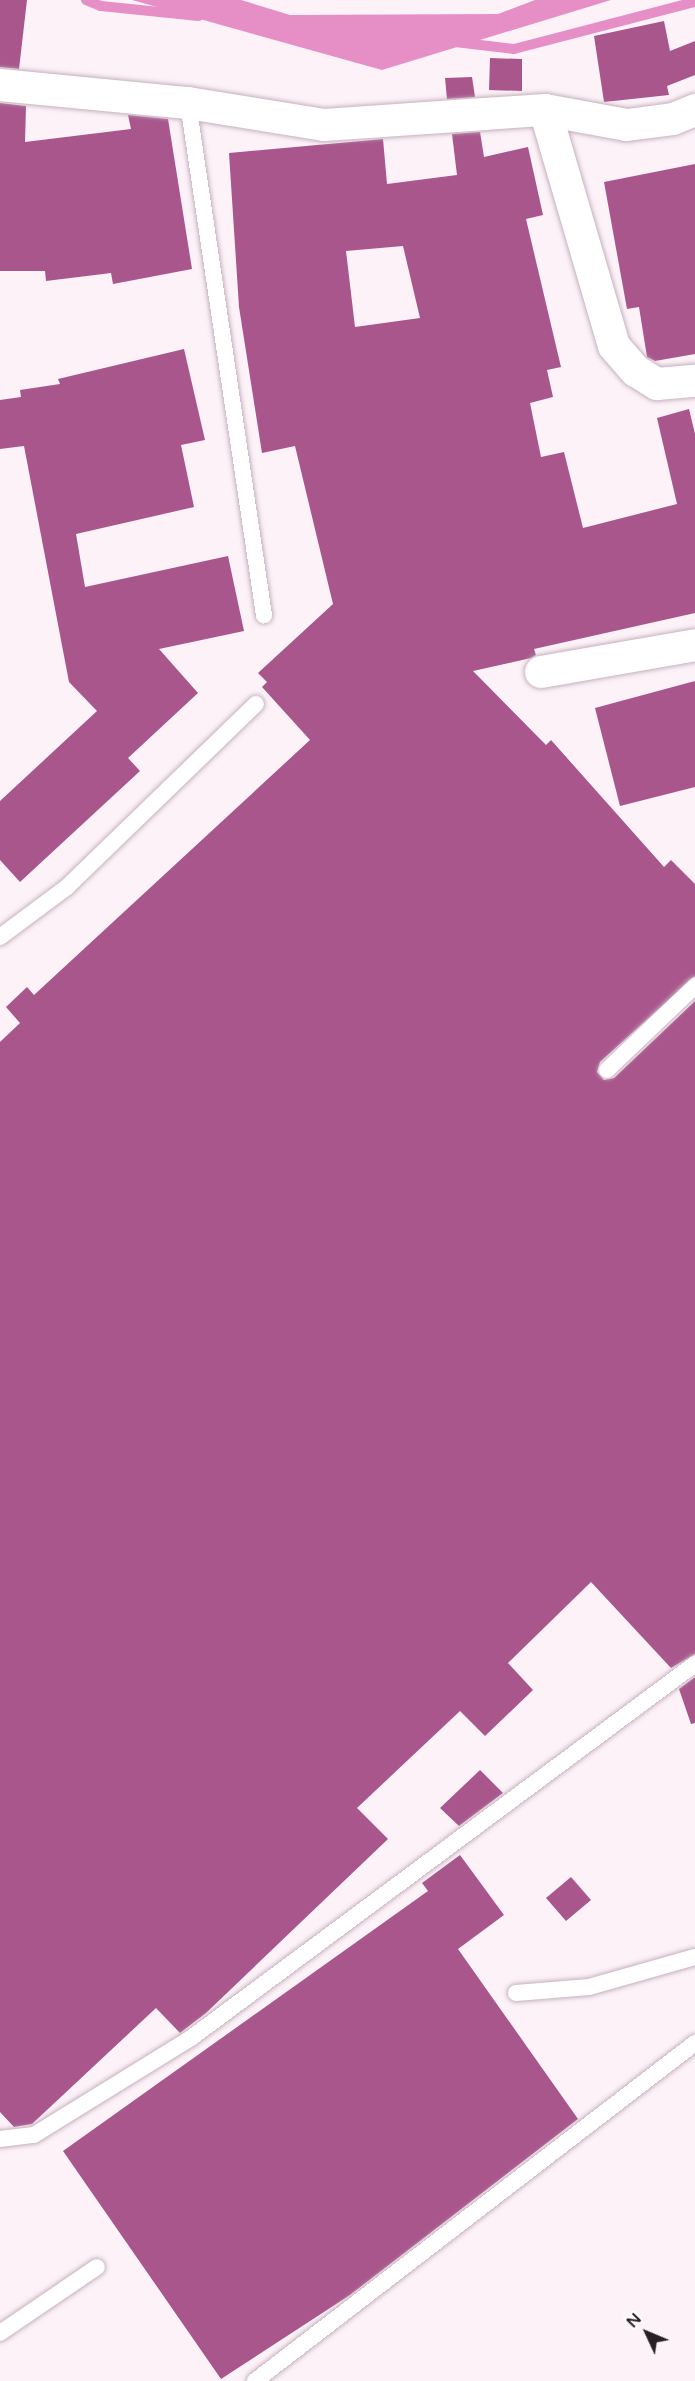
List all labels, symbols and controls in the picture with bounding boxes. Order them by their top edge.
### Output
north arrow [617,2303,677,2363]
text: N [622,2309,646,2332]

